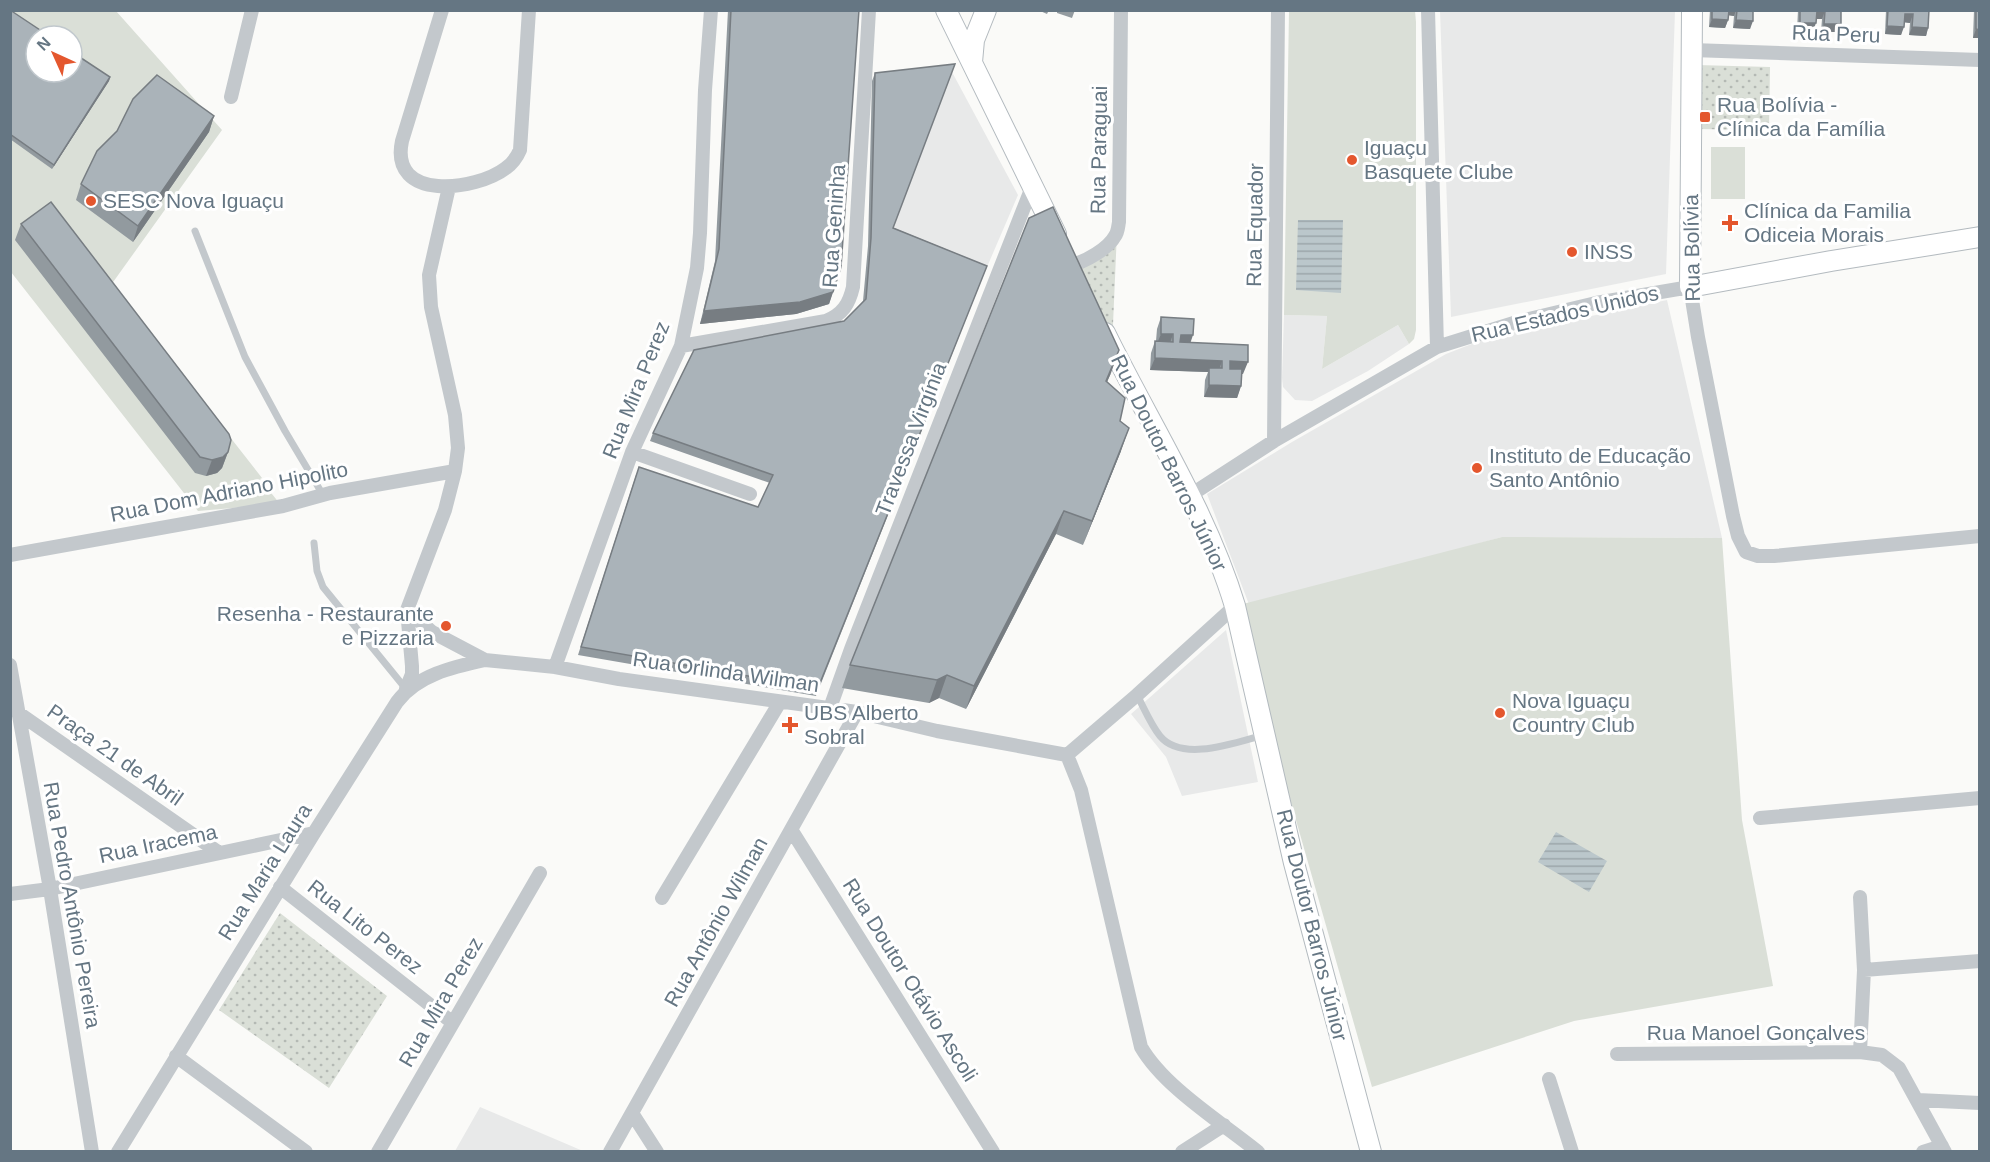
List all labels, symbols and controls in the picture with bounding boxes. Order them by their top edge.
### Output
street label: Rua Peru [1791,20,1881,47]
north arrow [24,24,84,84]
text: N [34,34,54,54]
street label: Rua Paraguai [1086,86,1111,214]
place label: Rua Bolívia - Clínica da Família [1717,93,1885,140]
marker: Rua Bolívia - Clínica da Família [1698,110,1712,124]
place label: Iguaçu Basquete Clube [1364,136,1513,183]
marker: Iguaçu Basquete Clube [1345,153,1359,167]
street label: Rua Geninha [818,163,849,288]
street label: Rua Equador [1242,163,1267,287]
place label: SESC Nova Iguaçu [103,189,284,212]
marker: SESC Nova Iguaçu [84,194,98,208]
street label: Rua Bolívia [1679,194,1704,302]
place label: Clínica da Familia Odiceia Morais [1744,199,1911,246]
marker: Clínica da Familia Odiceia Morais [1721,214,1739,232]
place label: INSS [1584,240,1633,263]
marker: INSS [1565,245,1579,259]
street label: Rua Estados Unidos [1469,281,1661,346]
street label: Rua Mira Perez [598,318,674,462]
street label: Rua Doutor Barros Júnior [1107,351,1232,575]
street label: Travessa Virgínia [871,359,950,519]
place label: Instituto de Educação Santo Antônio [1489,444,1691,491]
street label: Rua Dom Adriano Hipolito [108,457,350,526]
marker: Instituto de Educação Santo Antônio [1470,461,1484,475]
place label: Resenha - Restaurante e Pizzaria [217,602,434,649]
marker: Resenha - Restaurante e Pizzaria [439,619,453,633]
street label: Rua Orlinda Wilman [631,647,821,696]
place label: Nova Iguaçu Country Club [1512,689,1635,736]
street label: Praça 21 de Abril [43,699,187,810]
place label: UBS Alberto Sobral [804,701,918,748]
marker: Nova Iguaçu Country Club [1493,706,1507,720]
marker: UBS Alberto Sobral [781,716,799,734]
street label: Rua Pedro Antônio Pereira [39,780,106,1030]
street label: Rua Maria Laura [213,799,316,944]
street label: Rua Doutor Barros Júnior [1273,807,1352,1043]
street label: Rua Iracema [97,820,219,867]
street label: Rua Antônio Wilman [659,833,772,1011]
street label: Rua Doutor Otávio Ascoli [839,874,982,1085]
street label: Rua Lito Perez [303,875,427,978]
street label: Rua Mira Perez [394,933,487,1071]
street label: Rua Manoel Gonçalves [1647,1021,1865,1044]

